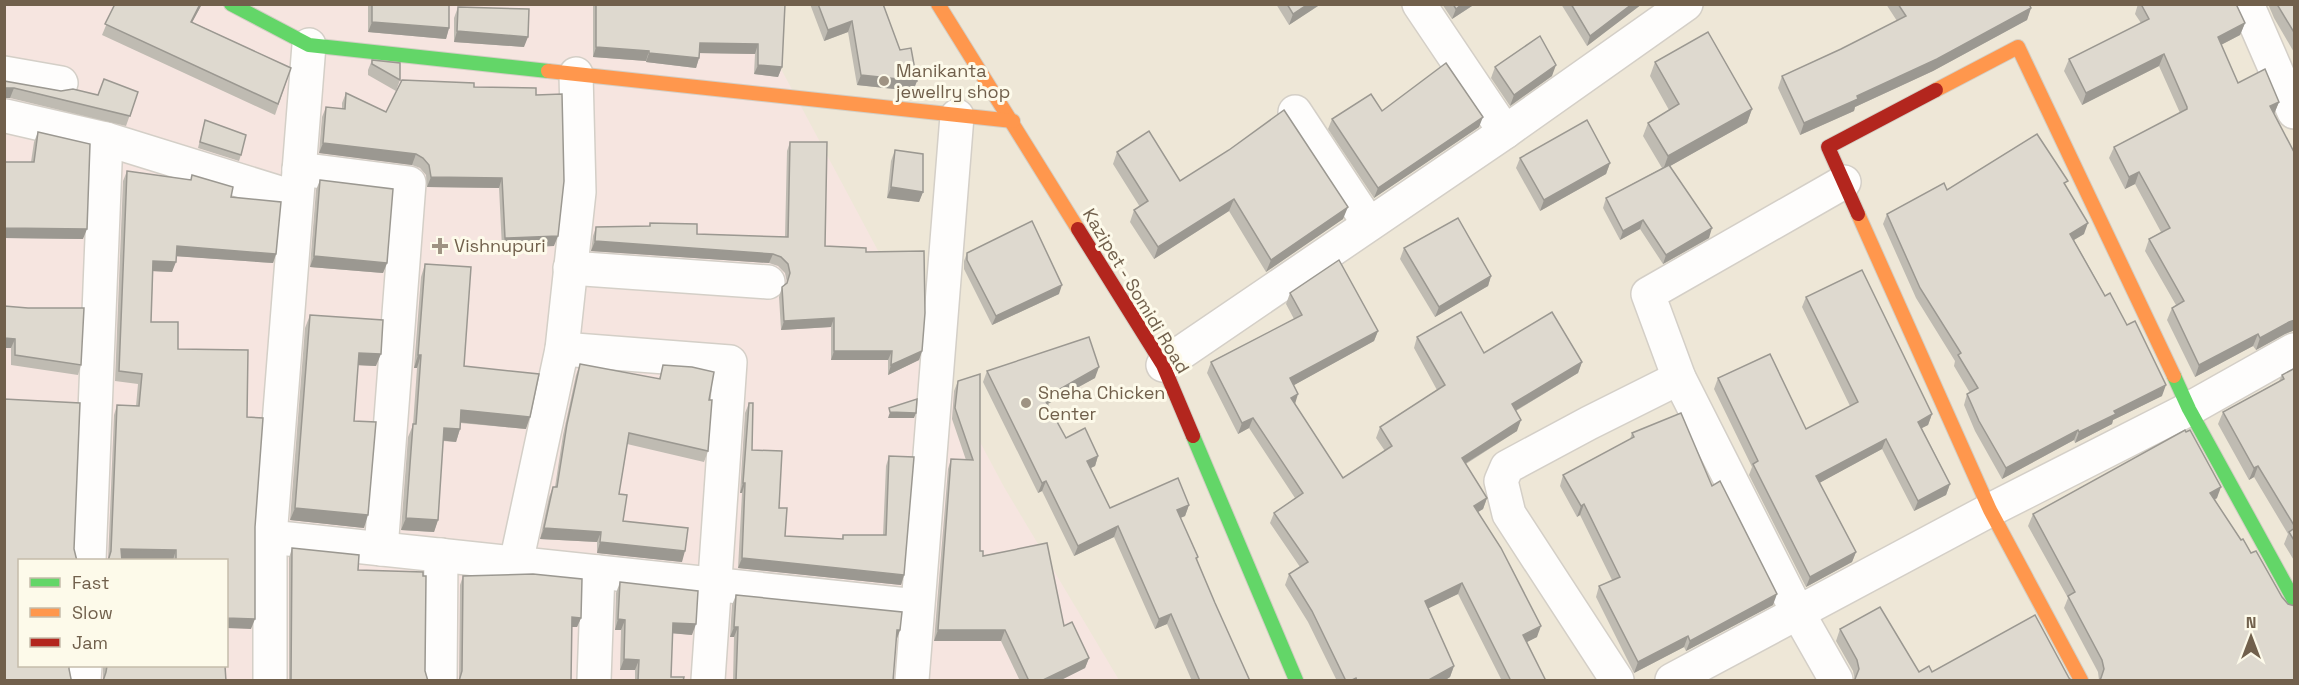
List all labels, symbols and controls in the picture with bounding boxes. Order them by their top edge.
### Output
place label: Manikanta jewellry shop [895,59,1010,103]
marker: Manikanta jewellry shop [877,74,891,88]
street label: Kazipet - Somidi Road [1078,204,1195,377]
place label: Vishnupuri [454,234,546,257]
marker: Vishnupuri [431,237,449,255]
place label: Sneha Chicken Center [1038,381,1165,425]
marker: Sneha Chicken Center [1019,396,1033,410]
legend [18,559,228,667]
text: Fast [72,571,109,594]
text: Slow [72,601,113,624]
north arrow [2221,607,2281,667]
text: N [2246,612,2256,633]
text: Jam [72,631,108,654]

